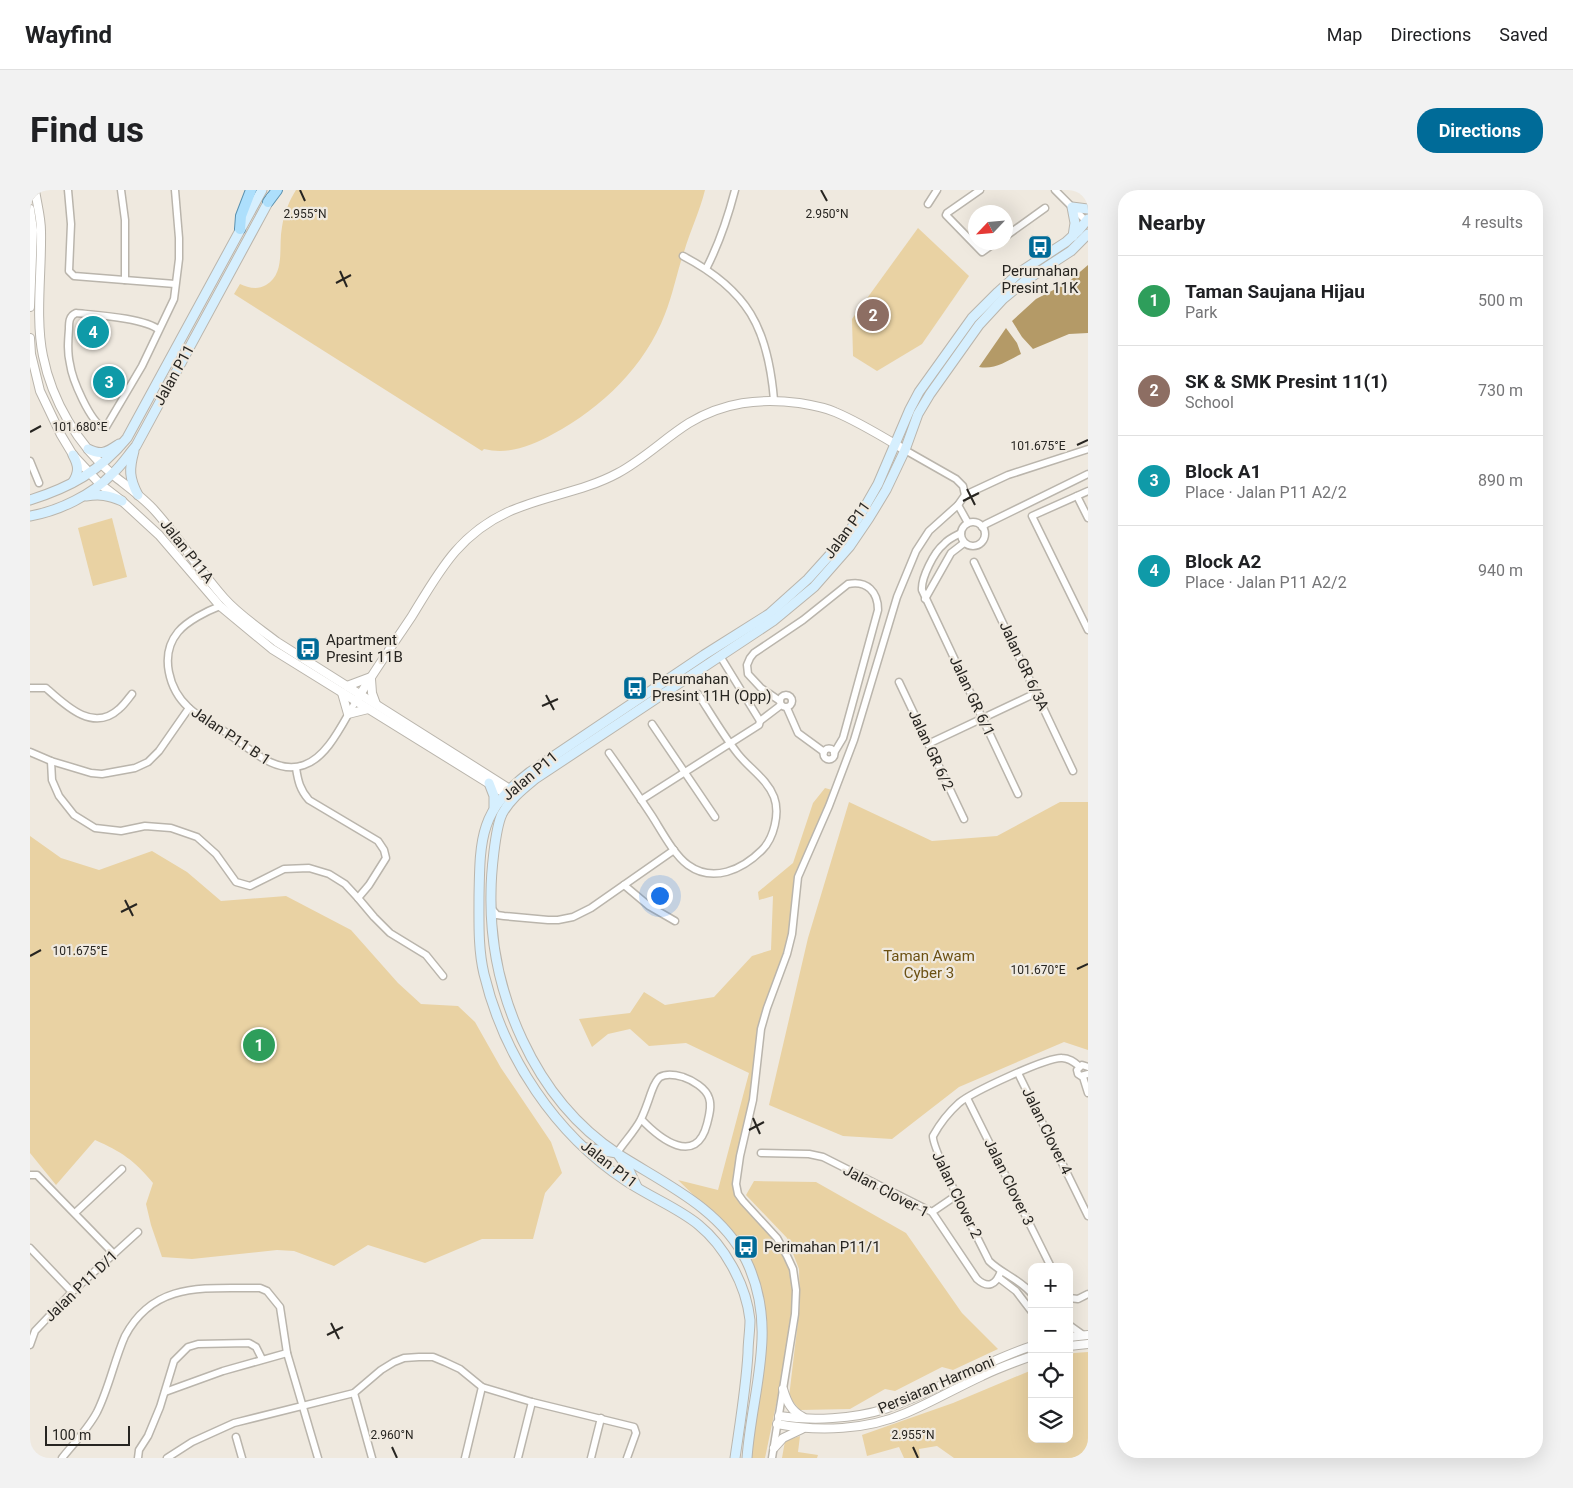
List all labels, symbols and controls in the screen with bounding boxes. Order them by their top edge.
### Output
text: Wayfind [25,21,112,49]
text: Map [1327,24,1362,45]
text: Directions [1390,24,1471,45]
text: Saved [1499,24,1548,45]
button: Directions [1417,108,1543,153]
text: Find us [30,110,144,151]
north arrow [968,205,1013,250]
text: 2.955°N [283,207,327,221]
text: 2.950°N [805,207,849,221]
text: Nearby [1138,211,1205,235]
text: 4 results [1462,213,1523,232]
bus stop icon: Perumahan Presint 11K [1027,234,1053,260]
place label: Perumahan Presint 11K [1002,262,1079,297]
text: Taman Saujana Hijau [1185,280,1365,303]
text: 1 [1149,291,1159,310]
text: 500 m [1478,291,1523,310]
pin: 2 [857,296,889,334]
text: Park [1185,303,1217,322]
pin: 4 [77,313,109,351]
street label: Jalan P11 [150,342,198,408]
pin: 3 [93,363,125,401]
text: SK & SMK Presint 11(1) [1185,370,1388,393]
text: 2 [1149,381,1159,400]
text: 730 m [1478,381,1523,400]
text: School [1185,393,1234,412]
text: 101.680°E [53,420,108,434]
text: 101.675°E [1011,439,1066,453]
text: Block A1 [1185,460,1261,483]
text: 3 [1149,471,1159,490]
text: 890 m [1478,471,1523,490]
text: Place · Jalan P11 A2/2 [1185,483,1347,502]
street label: Jalan P11 [820,498,874,562]
street label: Jalan P11A [156,515,218,587]
text: Block A2 [1185,550,1261,573]
text: 4 [1149,561,1159,580]
text: 940 m [1478,561,1523,580]
text: Place · Jalan P11 A2/2 [1185,573,1347,592]
street label: Jalan GR 6/3A [996,619,1053,714]
place label: Apartment Presint 11B [326,631,403,666]
bus stop icon: Apartment Presint 11B [295,636,321,662]
street label: Jalan GR 6/1 [946,653,998,739]
place label: Perumahan Presint 11H (Opp) [652,670,771,705]
bus stop icon: Perumahan Presint 11H (Opp) [622,675,648,701]
street label: Jalan P11 B 1 [188,703,274,769]
street label: Jalan GR 6/2 [905,707,957,793]
street label: Jalan P11 [499,748,561,804]
your location [647,883,673,909]
text: 101.675°E [53,944,108,958]
park label: Taman Awam Cyber 3 [883,947,975,982]
text: 101.670°E [1011,963,1066,977]
pin: 1 [243,1026,275,1064]
street label: Jalan Clover 4 [1018,1085,1076,1178]
street label: Jalan P11 [577,1136,641,1192]
street label: Jalan Clover 3 [980,1136,1038,1228]
street label: Jalan Clover 2 [928,1149,986,1241]
street label: Jalan Clover 1 [840,1161,932,1221]
bus stop icon: Perimahan P11/1 [733,1234,759,1260]
place label: Perimahan P11/1 [764,1238,881,1256]
street label: Jalan P11 D/1 [41,1247,121,1325]
map controls [1028,1263,1073,1443]
button: + [1028,1263,1073,1308]
button: − [1028,1308,1073,1353]
street label: Persiaran Harmoni [875,1352,997,1418]
button: locate [1028,1353,1073,1398]
button: layers [1028,1398,1073,1443]
scale bar [45,1423,130,1446]
text: 100 m [52,1427,91,1443]
text: 2.960°N [370,1428,414,1442]
text: 2.955°N [891,1428,935,1442]

